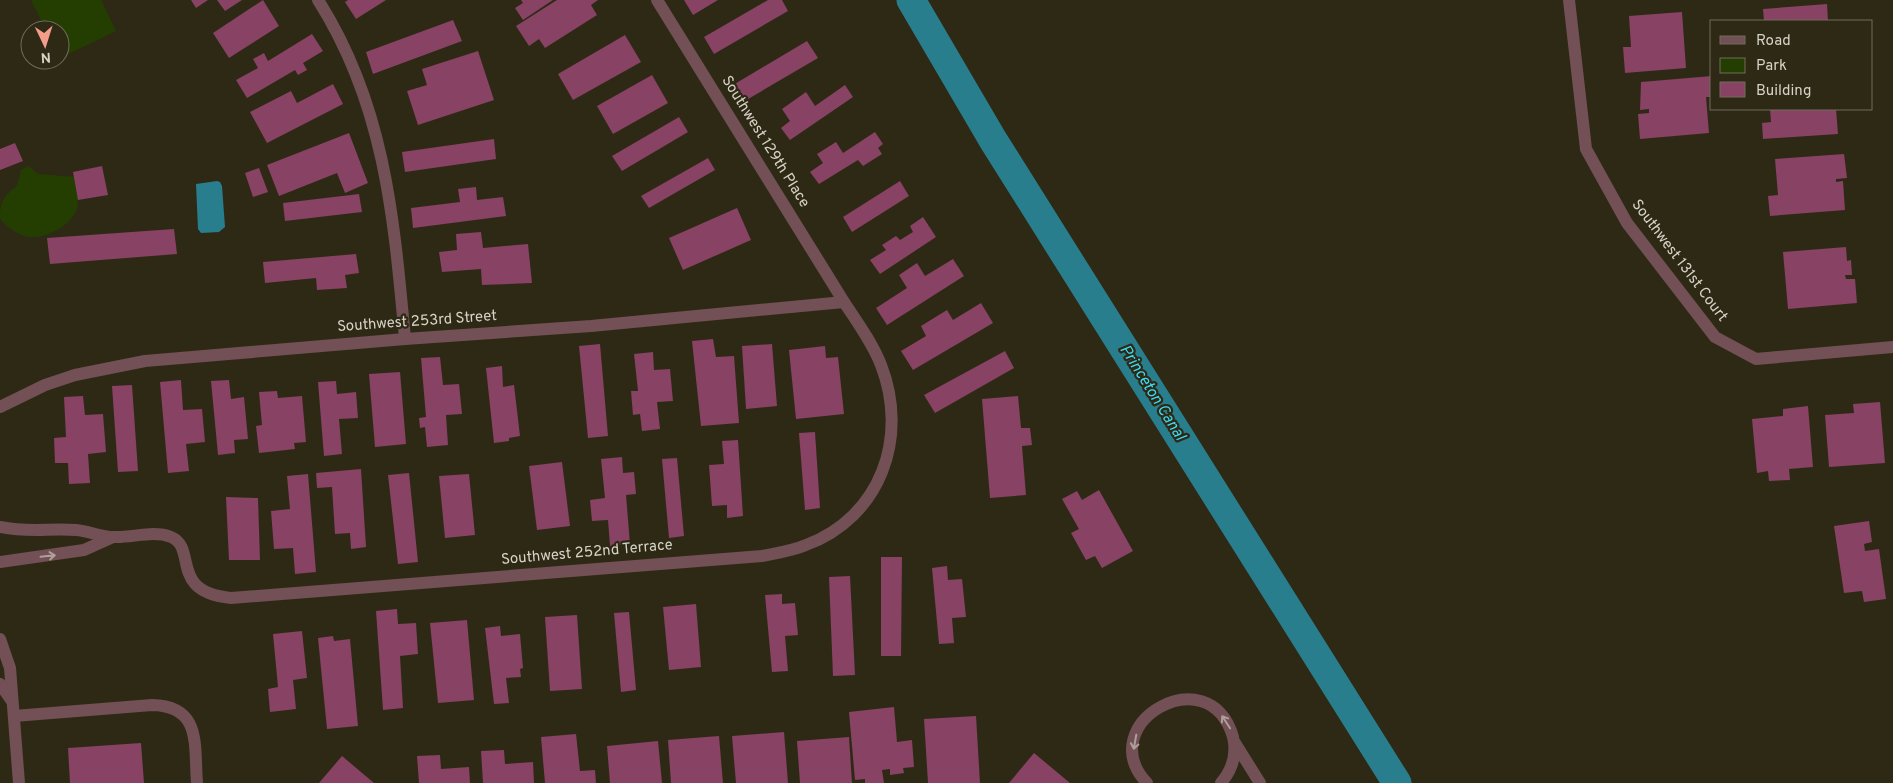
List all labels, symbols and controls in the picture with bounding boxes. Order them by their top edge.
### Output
north arrow [20,20,70,70]
legend [1710,20,1873,110]
text: Road [1756,32,1791,51]
text: N [40,48,51,65]
text: Park [1756,57,1787,76]
street label: Southwest 129th Place [717,73,813,211]
text: Building [1756,82,1811,101]
street label: Southwest 131st Court [1627,196,1731,326]
street label: Southwest 253rd Street [337,307,497,337]
water label: Princeton Canal [1115,341,1190,446]
street label: Southwest 252nd Terrace [500,536,674,570]
one-way arrow [40,551,56,561]
one-way arrow [1220,716,1230,730]
one-way arrow [1130,733,1140,749]

